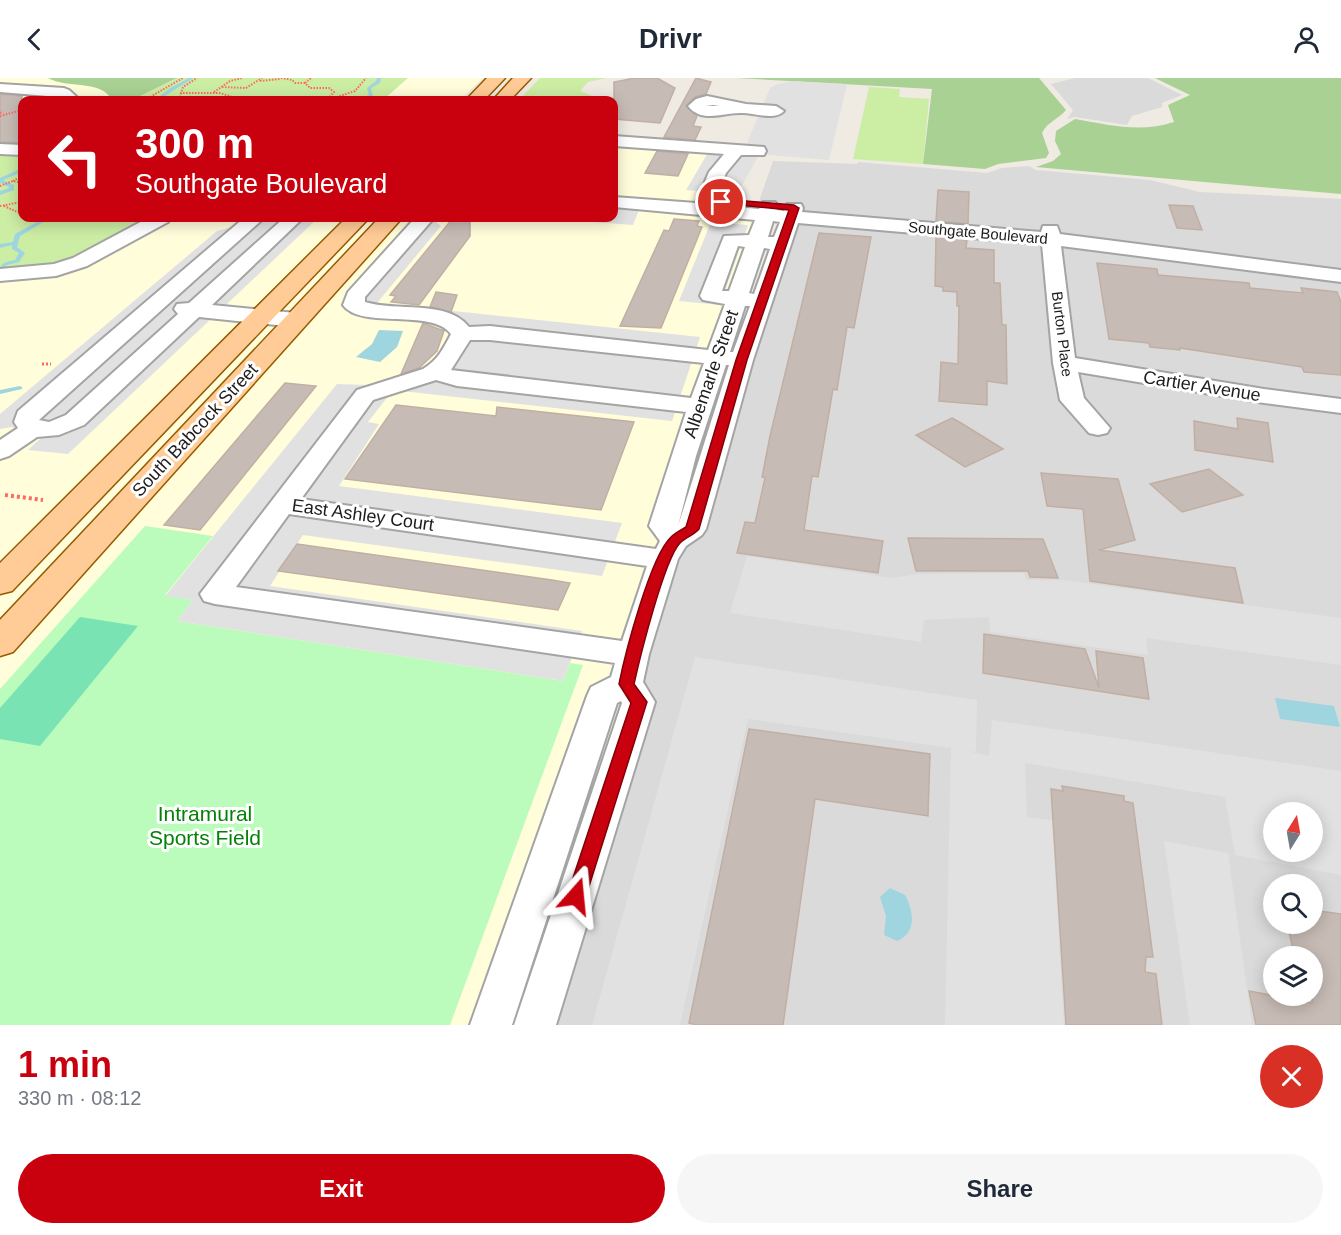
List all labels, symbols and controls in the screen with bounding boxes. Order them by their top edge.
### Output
icon: back [18,23,51,56]
icon: person [1290,23,1323,56]
text: Drivr [639,24,702,54]
icon: left [36,120,114,198]
text: 300 m [135,120,254,167]
text: Southgate Boulevard [135,169,387,199]
pin [695,176,746,227]
icon: arrive [704,185,737,218]
street label: Southgate Boulevard [908,218,1049,247]
street label: Burton Place [1049,290,1076,378]
street label: Albemarle Street [680,307,742,441]
street label: South Babcock Street [128,360,262,500]
street label: Cartier Avenue [1142,367,1262,405]
street label: East Ashley Court [291,495,435,535]
park label: Intramural Sports Field [149,802,261,849]
north arrow [1263,802,1323,862]
map controls [1263,802,1323,1006]
position arrow [544,864,608,928]
button: search [1263,874,1323,934]
button: layers [1263,946,1323,1006]
text: 1 min [18,1044,112,1085]
button: close [1260,1045,1323,1108]
text: 330 m · 08:12 [18,1087,141,1109]
button: Exit [18,1154,665,1223]
button: Share [677,1154,1323,1223]

